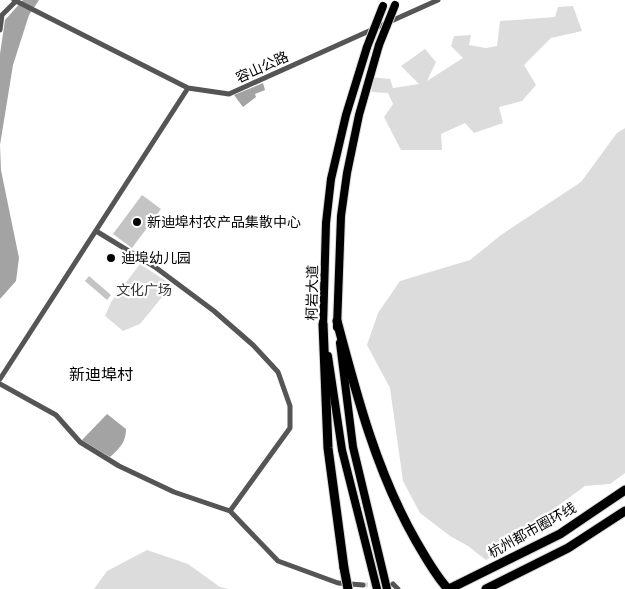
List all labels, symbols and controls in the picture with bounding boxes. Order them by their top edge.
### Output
street label: 容山公路 [233,48,291,86]
place label: 新迪埠村农产品集散中心 [147,214,301,230]
marker: 新迪埠村农产品集散中心 [131,216,143,228]
place label: 迪埠幼儿园 [121,250,191,266]
marker: 迪埠幼儿园 [105,252,117,264]
street label: 柯岩大道 [304,265,320,321]
park label: 文化广场 [116,282,172,298]
district label: 新迪埠村 [69,365,133,384]
street label: 杭州都市圈环线 [485,499,579,561]

